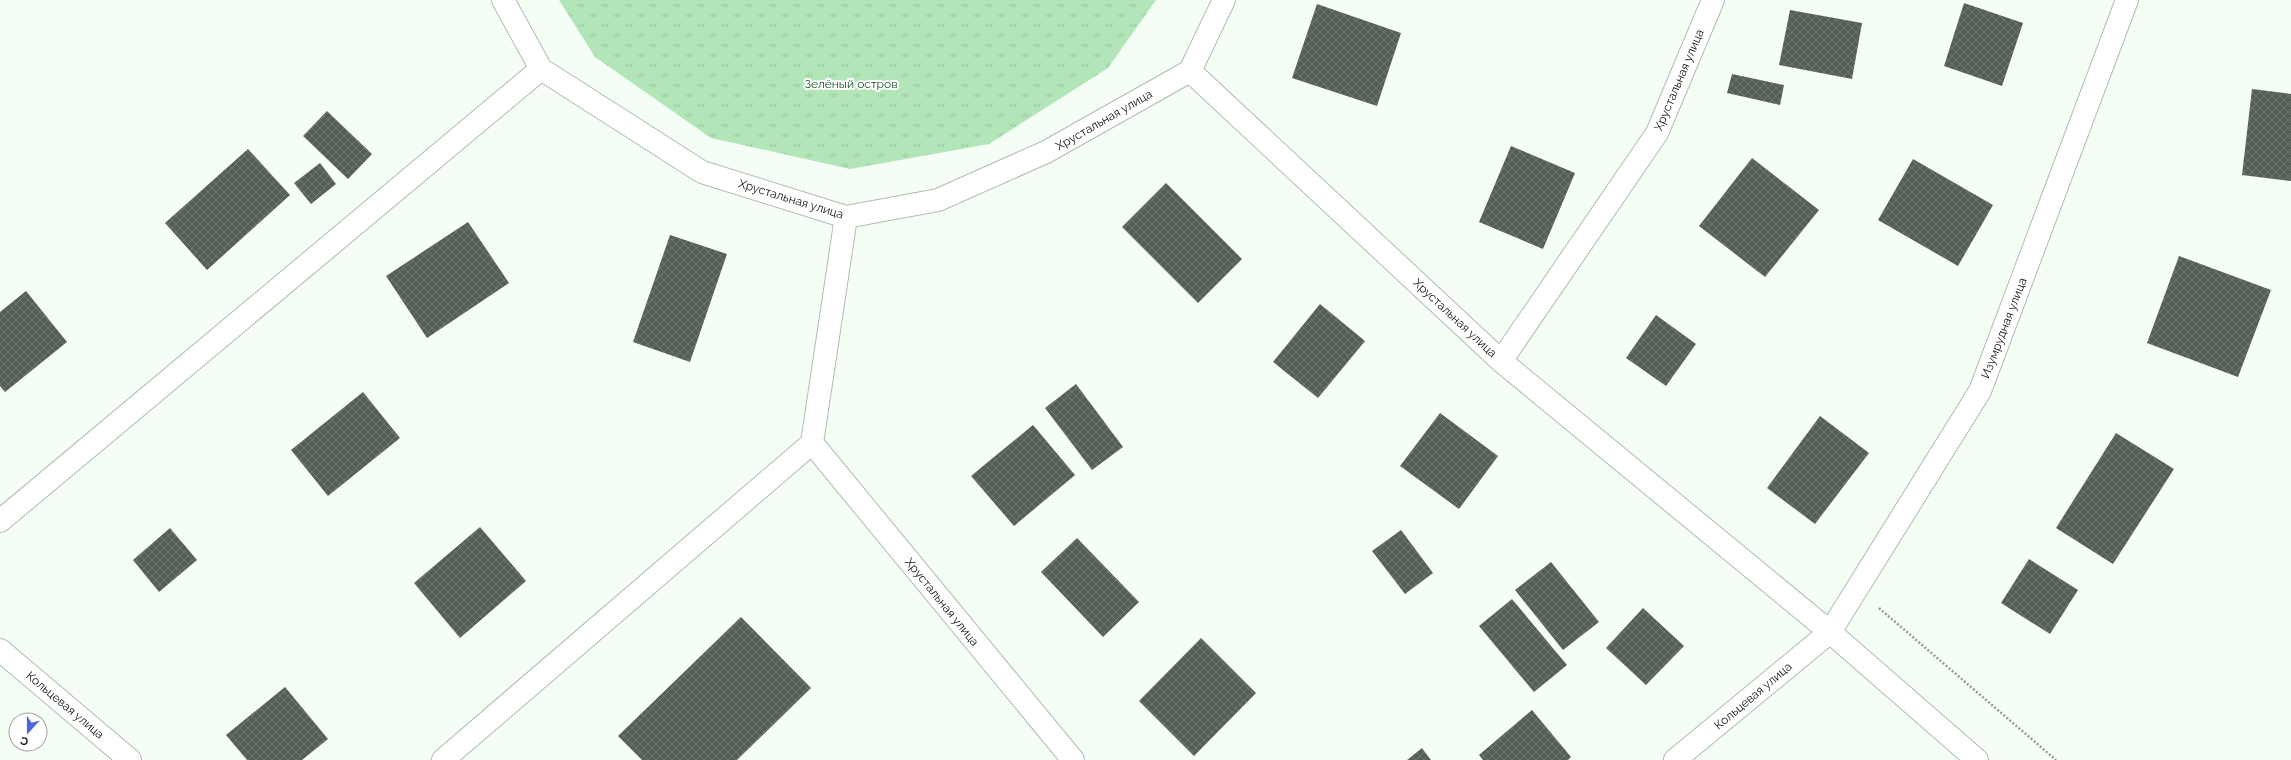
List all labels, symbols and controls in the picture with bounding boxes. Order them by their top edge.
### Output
street label: Хрустальная улица [1651,27,1707,133]
park label: Зелёный остров [804,77,898,91]
street label: Хрустальная улица [1053,87,1155,153]
street label: Хрустальная улица [737,176,845,222]
street label: Хрустальная улица [1410,276,1500,360]
street label: Изумрудная улица [1978,276,2030,380]
street label: Хрустальная улица [902,555,982,649]
street label: Кольцевая улица [1711,659,1795,733]
street label: Кольцевая улица [23,668,107,742]
north arrow [8,712,48,752]
text: С [18,733,30,748]

